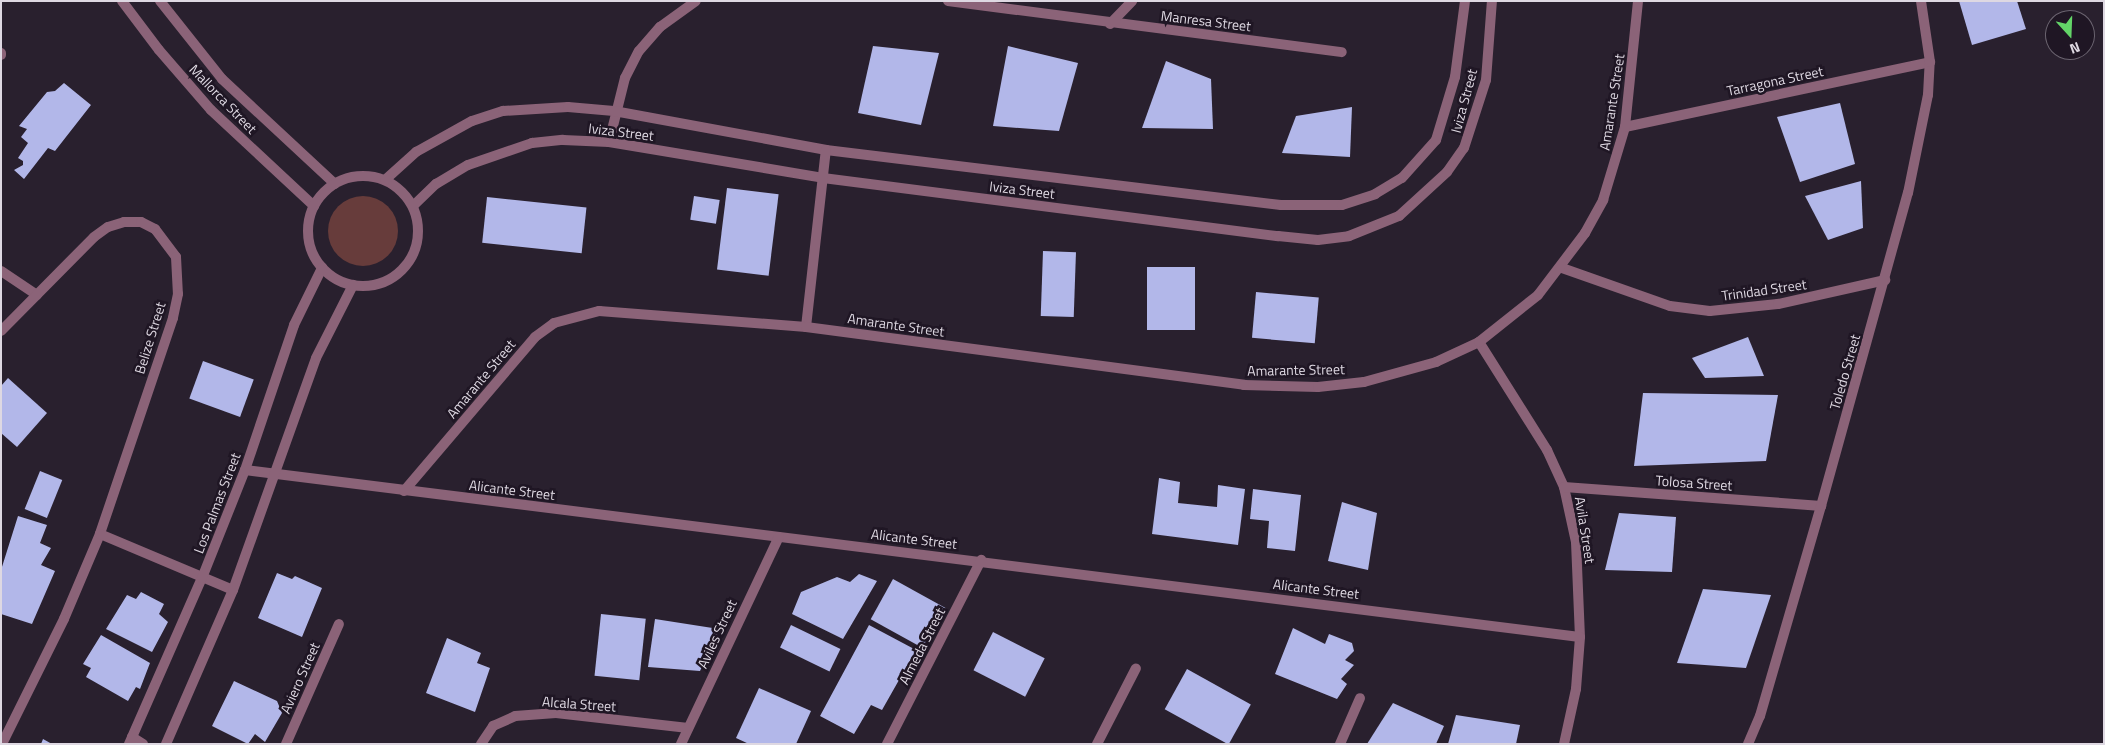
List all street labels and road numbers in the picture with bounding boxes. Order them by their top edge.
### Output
street label: Manresa Street [1160,7,1252,35]
street label: Amarante Street [1596,53,1628,151]
street label: Mallorca Street [186,61,260,137]
street label: Tarragona Street [1725,63,1825,99]
street label: Iviza Street [1447,67,1481,135]
street label: Iviza Street [587,120,655,144]
street label: Iviza Street [988,178,1056,202]
street label: Trinidad Street [1720,276,1808,304]
street label: Belize Street [131,300,169,376]
street label: Amarante Street [847,310,945,340]
street label: Toledo Street [1826,332,1864,412]
street label: Amarante Street [443,336,519,422]
street label: Amarante Street [1247,361,1345,379]
street label: Los Palmas Street [190,450,244,556]
street label: Tolosa Street [1655,472,1733,494]
street label: Alicante Street [468,476,556,504]
street label: Avila Street [1571,495,1599,565]
street label: Alicante Street [870,525,958,553]
street label: Alicante Street [1272,575,1360,603]
street label: Aviles Street [694,597,740,671]
street label: Almeda Street [895,605,949,687]
street label: Aviero Street [277,640,323,716]
street label: Alcala Street [541,693,617,715]

